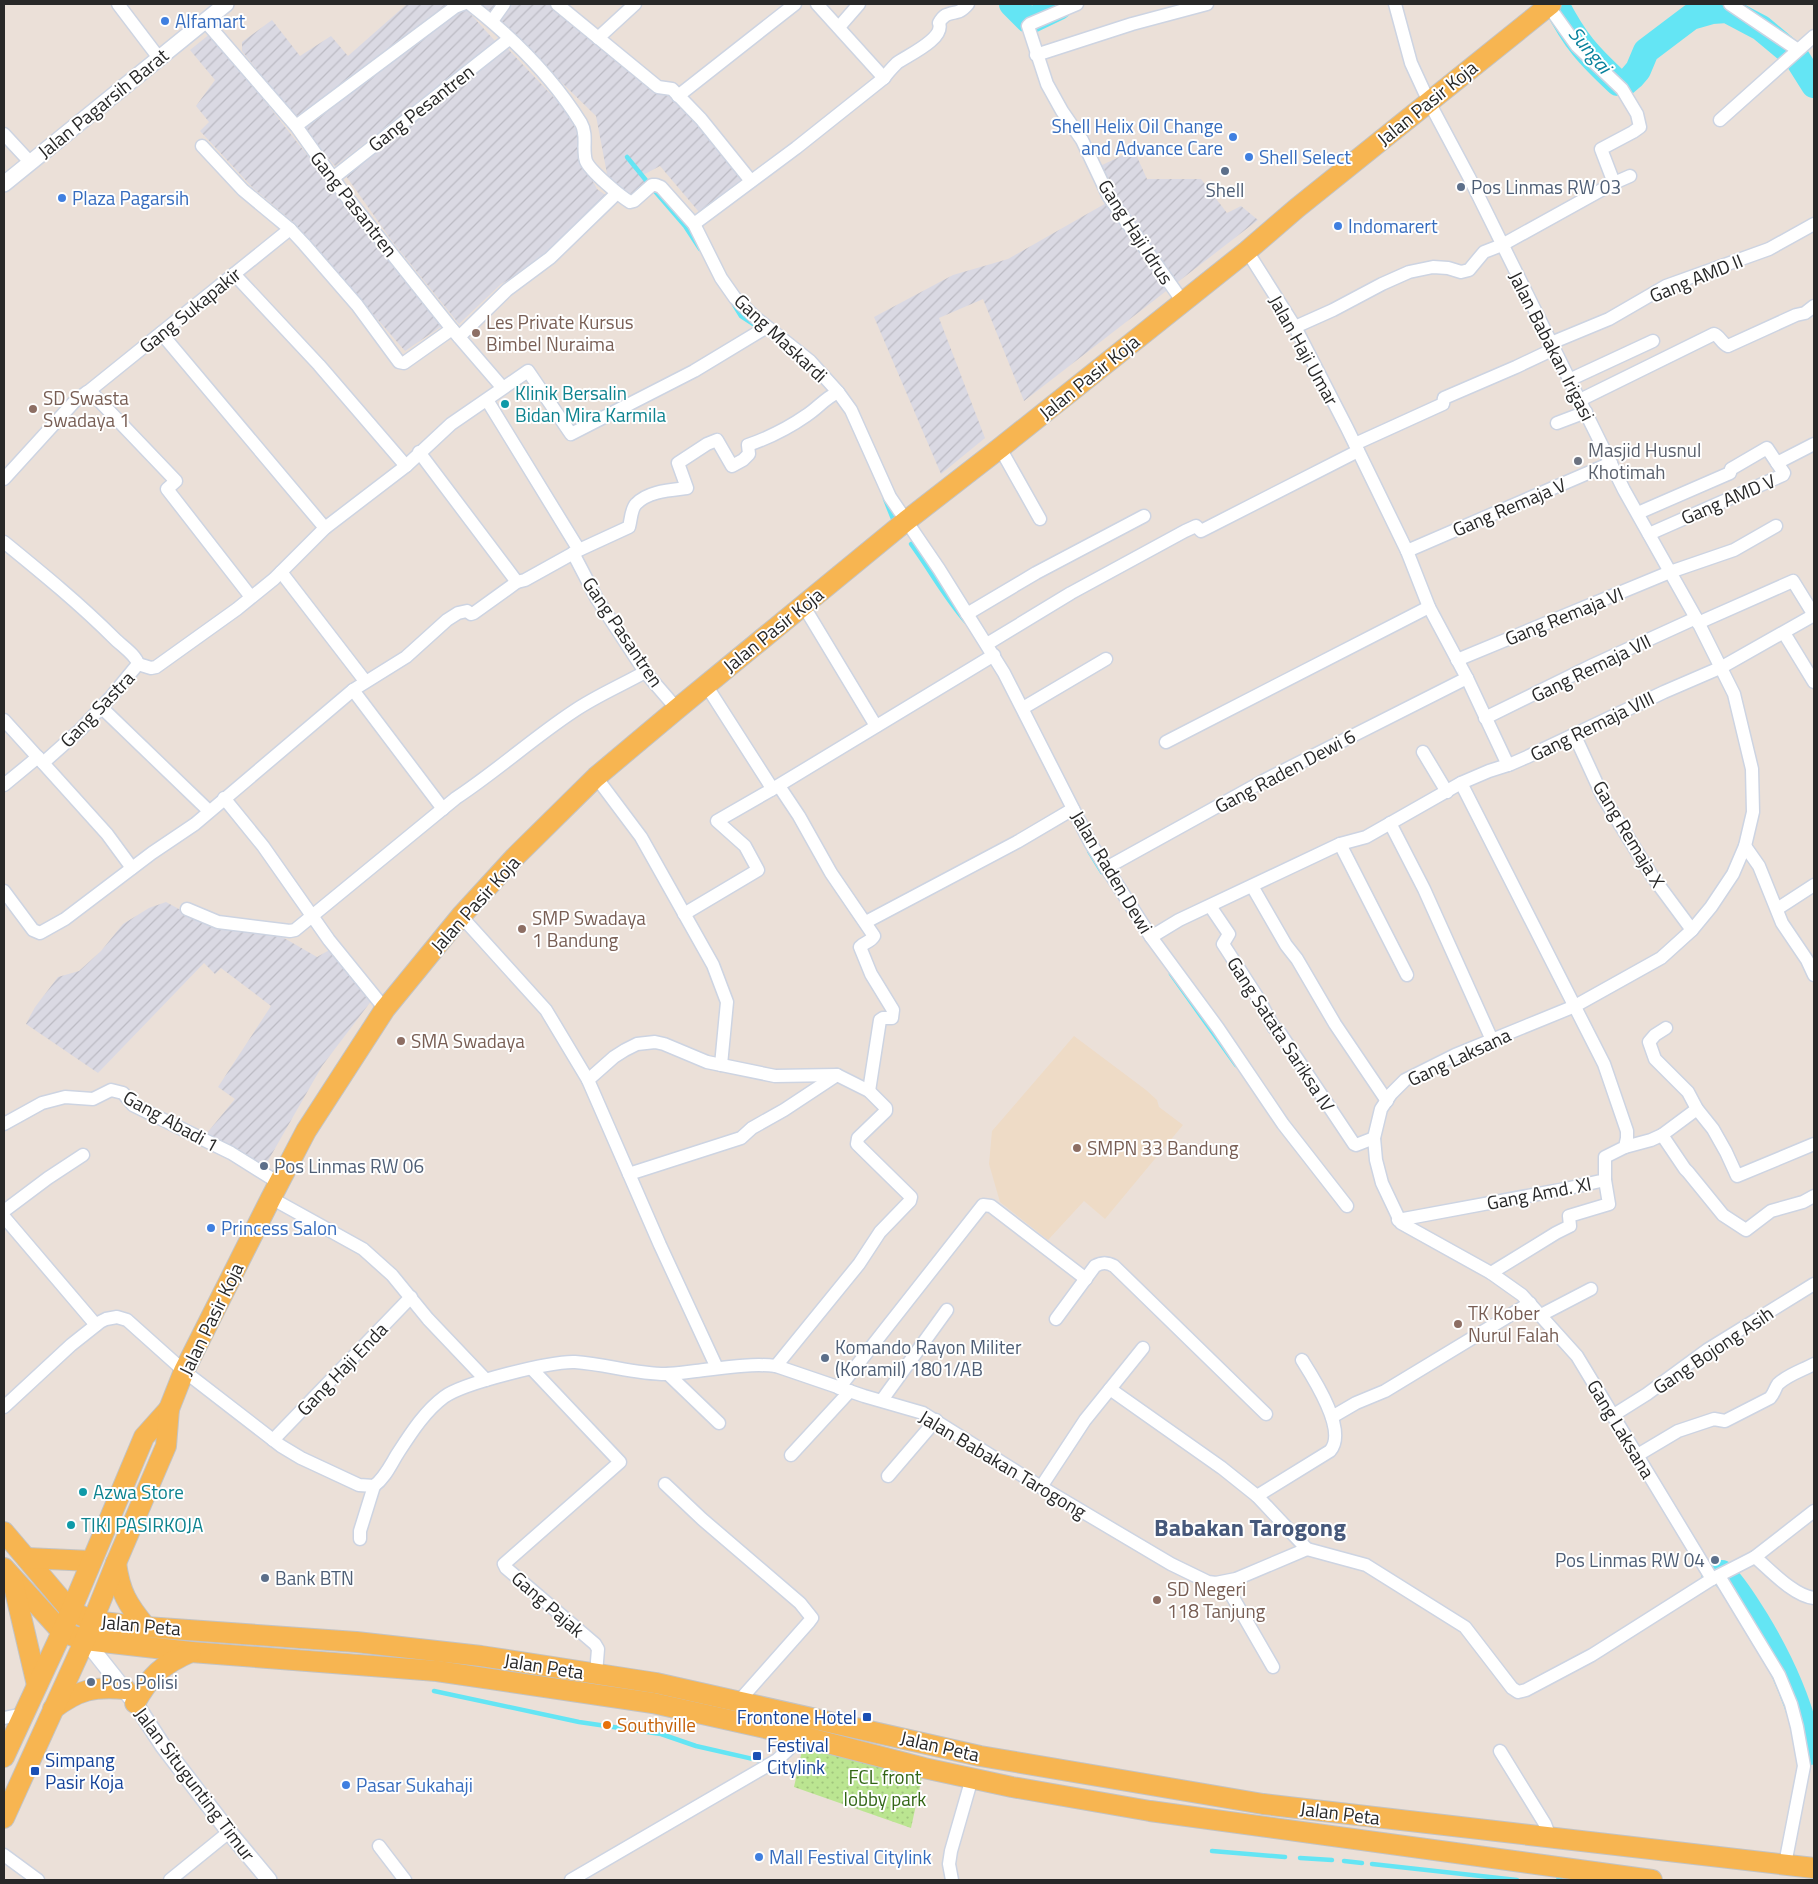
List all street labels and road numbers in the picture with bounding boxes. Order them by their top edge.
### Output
street label: Jalan Pagarsih Barat [31,40,175,165]
street label: Jalan Pasir Koja [1370,53,1484,152]
street label: Gang Pesantren [362,57,480,158]
street label: Gang Pasantren [304,145,405,263]
street label: Gang Haji Idrus [1091,173,1181,290]
street label: Gang AMD II [1645,246,1747,309]
street label: Gang Sukapakir [132,259,247,360]
street label: Jalan Babakan Irigasi [1502,266,1603,426]
street label: Gang Maskardi [728,287,835,389]
street label: Jalan Haji Umar [1262,289,1347,411]
street label: Jalan Pasir Koja [1032,327,1146,426]
street label: Gang AMD V [1676,466,1780,531]
street label: Gang Remaja V [1448,470,1570,543]
street label: Gang Pasantren [576,571,671,693]
street label: Gang Remaja VI [1500,579,1627,652]
street label: Jalan Pasir Koja [716,580,830,679]
street label: Gang Remaja VII [1526,626,1656,709]
street label: Gang Sastra [53,663,141,754]
street label: Gang Remaja VIII [1525,683,1659,768]
street label: Gang Raden Dewi 6 [1209,721,1360,820]
street label: Gang Remaja X [1586,775,1673,893]
street label: Jalan Raden Dewi [1064,805,1161,939]
street label: Jalan Pasir Koja [423,848,527,959]
street label: Gang Satata Sariksa IV [1220,950,1343,1117]
street label: Gang Laksana [1402,1020,1516,1093]
street label: Gang Abadi 1 [118,1082,224,1159]
street label: Gang Amd. XI [1484,1168,1594,1217]
street label: Jalan Pasir Koja [171,1257,251,1380]
street label: Gang Bojong Asih [1647,1298,1779,1401]
street label: Gang Haji Enda [289,1315,394,1422]
street label: Gang Laksana [1580,1374,1663,1484]
street label: Jalan Babakan Tarogong [914,1402,1093,1525]
street label: Gang Pajak [505,1564,591,1644]
street label: Jalan Peta [100,1607,183,1642]
street label: Jalan Peta [502,1645,586,1686]
street label: Jalan Situgunting Timur [128,1701,263,1867]
street label: Jalan Peta [898,1722,983,1769]
street label: Jalan Peta [1298,1793,1382,1832]

